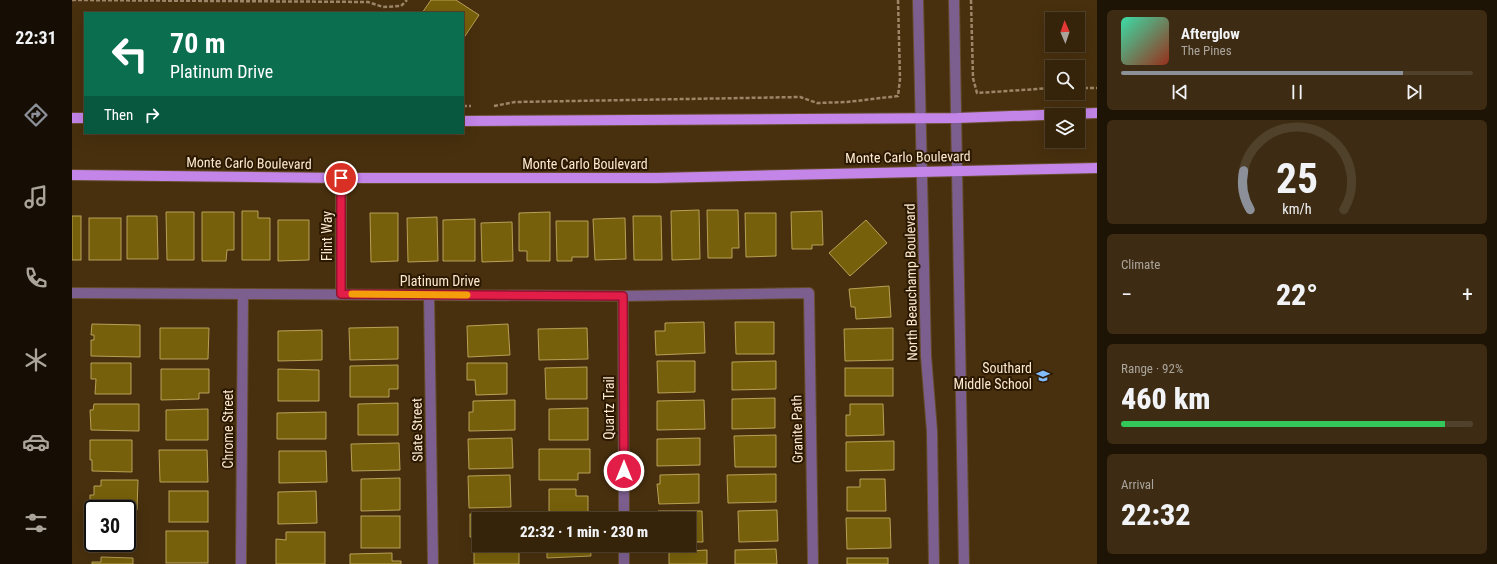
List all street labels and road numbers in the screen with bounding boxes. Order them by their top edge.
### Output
street label: Monte Carlo Boulevard [845,148,971,166]
street label: Monte Carlo Boulevard [186,154,312,172]
street label: Monte Carlo Boulevard [522,156,648,172]
street label: North Beauchamp Boulevard [902,203,920,361]
street label: Flint Way [319,211,335,261]
street label: Platinum Drive [400,273,481,289]
street label: Quartz Trail [601,376,617,440]
street label: Chrome Street [220,390,236,468]
street label: Granite Path [788,395,806,463]
street label: Slate Street [408,398,426,462]

